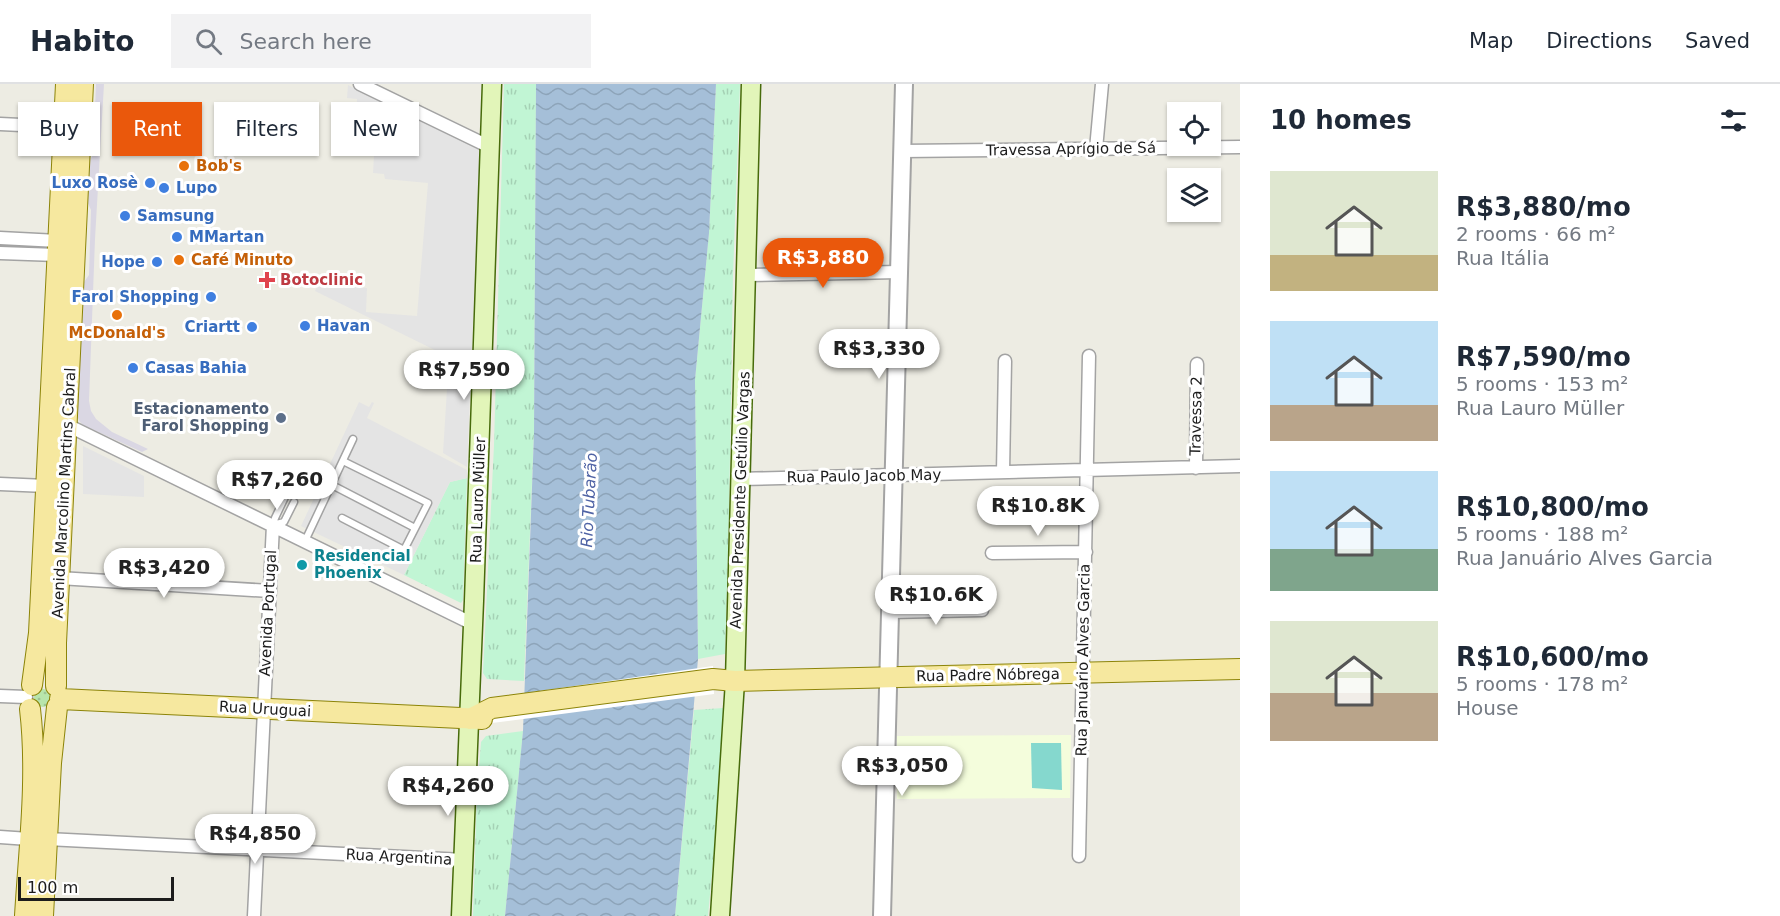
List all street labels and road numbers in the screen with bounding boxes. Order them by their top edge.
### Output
street label: Travessa Aprígio de Sá [985,139,1156,159]
street label: Avenida Marcolino Martins Cabral [48,367,80,619]
street label: Avenida Presidente Getúlio Vargas [727,371,754,629]
street label: Travessa 2 [1186,376,1206,457]
street label: Rua Lauro Müller [467,436,489,563]
street label: Rua Paulo Jacob May [786,466,942,486]
street label: Avenida Portugal [256,549,280,677]
street label: Rua Januário Alves Garcia [1072,564,1094,756]
street label: Rua Padre Nóbrega [916,665,1060,685]
street label: Rua Uruguai [218,698,312,720]
street label: Rua Argentina [345,845,453,869]

